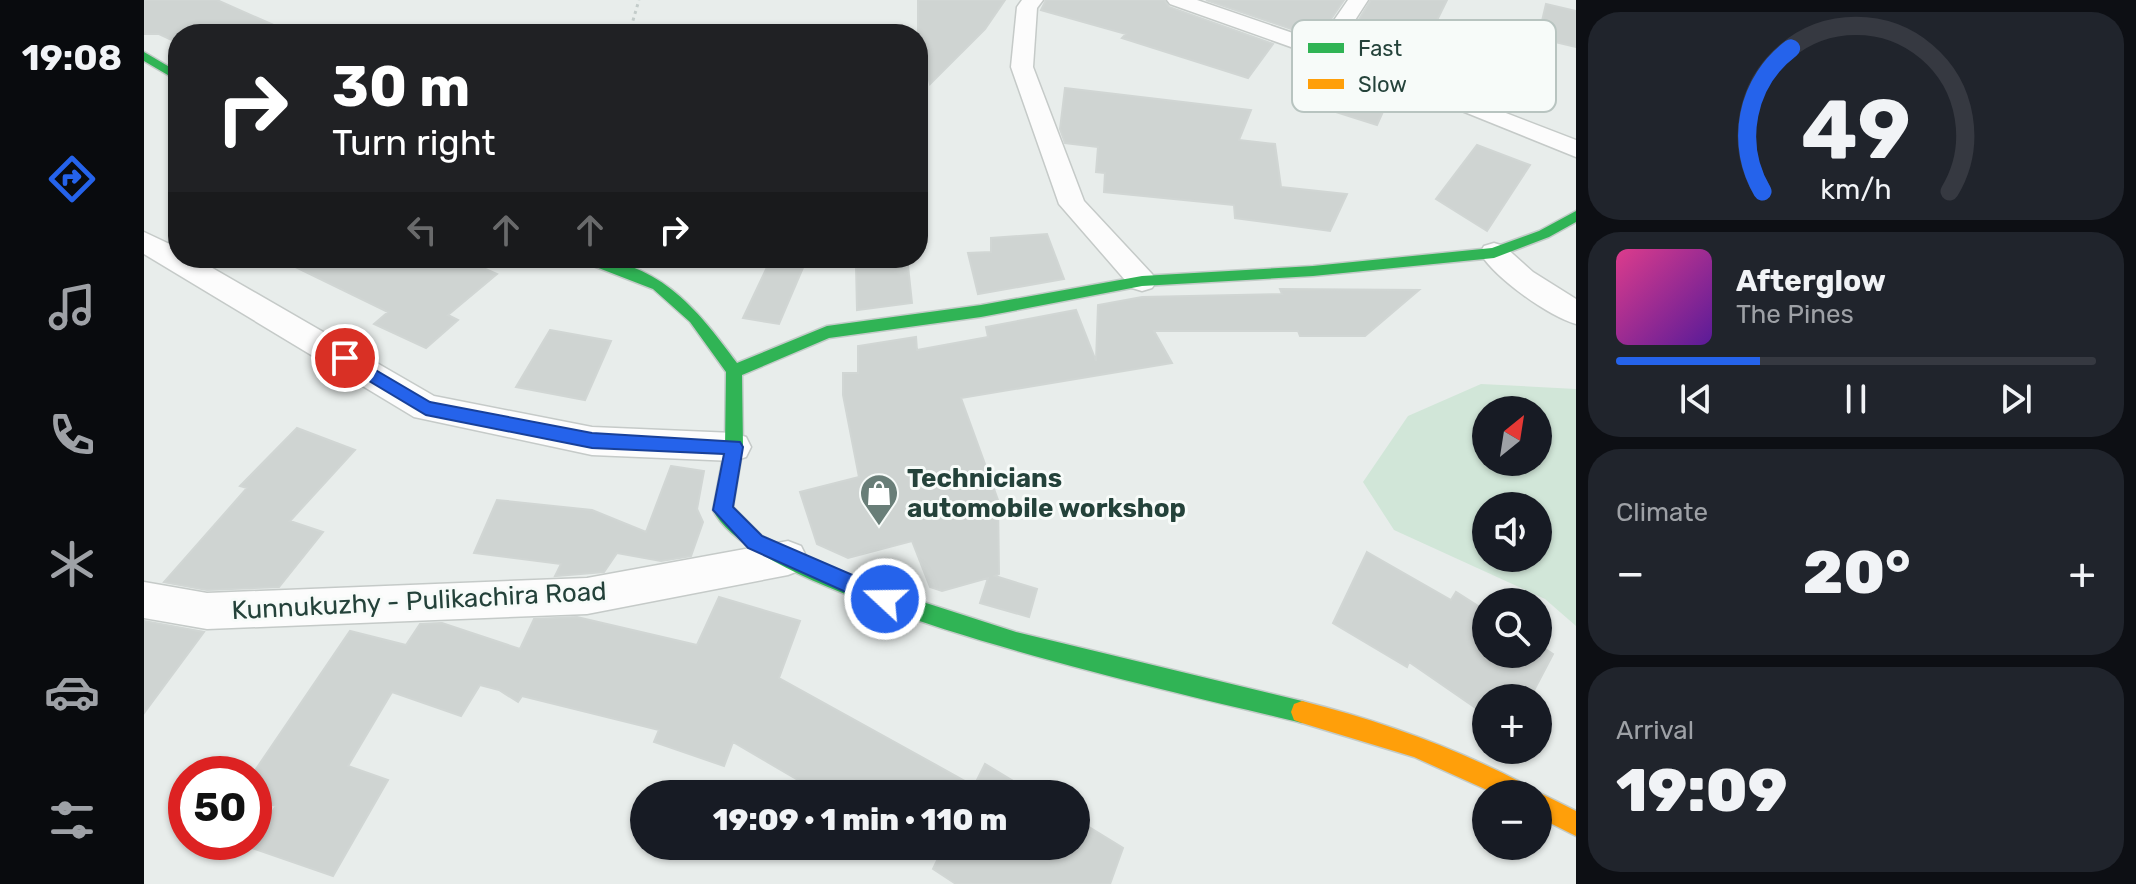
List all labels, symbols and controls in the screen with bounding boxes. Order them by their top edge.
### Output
legend [1292,20,1556,112]
text: Fast [1358,35,1403,62]
text: 19:08 [22,36,122,79]
text: 30 m [332,54,470,120]
icon: right [200,56,304,160]
text: Slow [1358,71,1407,98]
text: 49 [1801,80,1911,179]
text: Turn right [332,121,496,164]
icon: directions [44,151,100,207]
text: km/h [1820,172,1892,206]
icon: left [400,208,444,252]
icon: ahead [484,208,528,252]
icon: ahead [568,208,612,252]
icon: right [652,208,696,252]
text: Afterglow [1736,263,1886,299]
icon: music [44,279,100,335]
text: The Pines [1736,299,1854,330]
pin [311,324,379,392]
icon: arrive [323,336,367,380]
icon: previous [1674,377,1718,421]
icon: pause [1834,377,1878,421]
icon: next [1994,377,2038,421]
north arrow [1472,396,1552,476]
map controls [1472,396,1552,860]
icon: phone [44,407,100,463]
place label: Technicians automobile workshop [907,463,1186,524]
shop icon: Technicians automobile workshop [858,472,900,527]
button: sound [1472,492,1552,572]
text: Climate [1616,497,1708,528]
icon: climate [44,536,100,592]
text: 20° [1803,537,1910,608]
text: − [1616,547,1645,599]
text: + [2069,547,2096,599]
position arrow [843,557,927,641]
street label: Kunnukuzhy - Pulikachira Road [231,576,607,626]
button: search [1472,588,1552,668]
icon: car [44,664,100,720]
button: + [1472,684,1552,764]
text: Arrival [1616,715,1694,746]
text: 19:09 [1616,755,1787,826]
speed limit sign: 50 [168,756,272,860]
button: − [1472,780,1552,860]
icon: filters [44,792,100,848]
text: 19:09 · 1 min · 110 m [713,802,1007,838]

